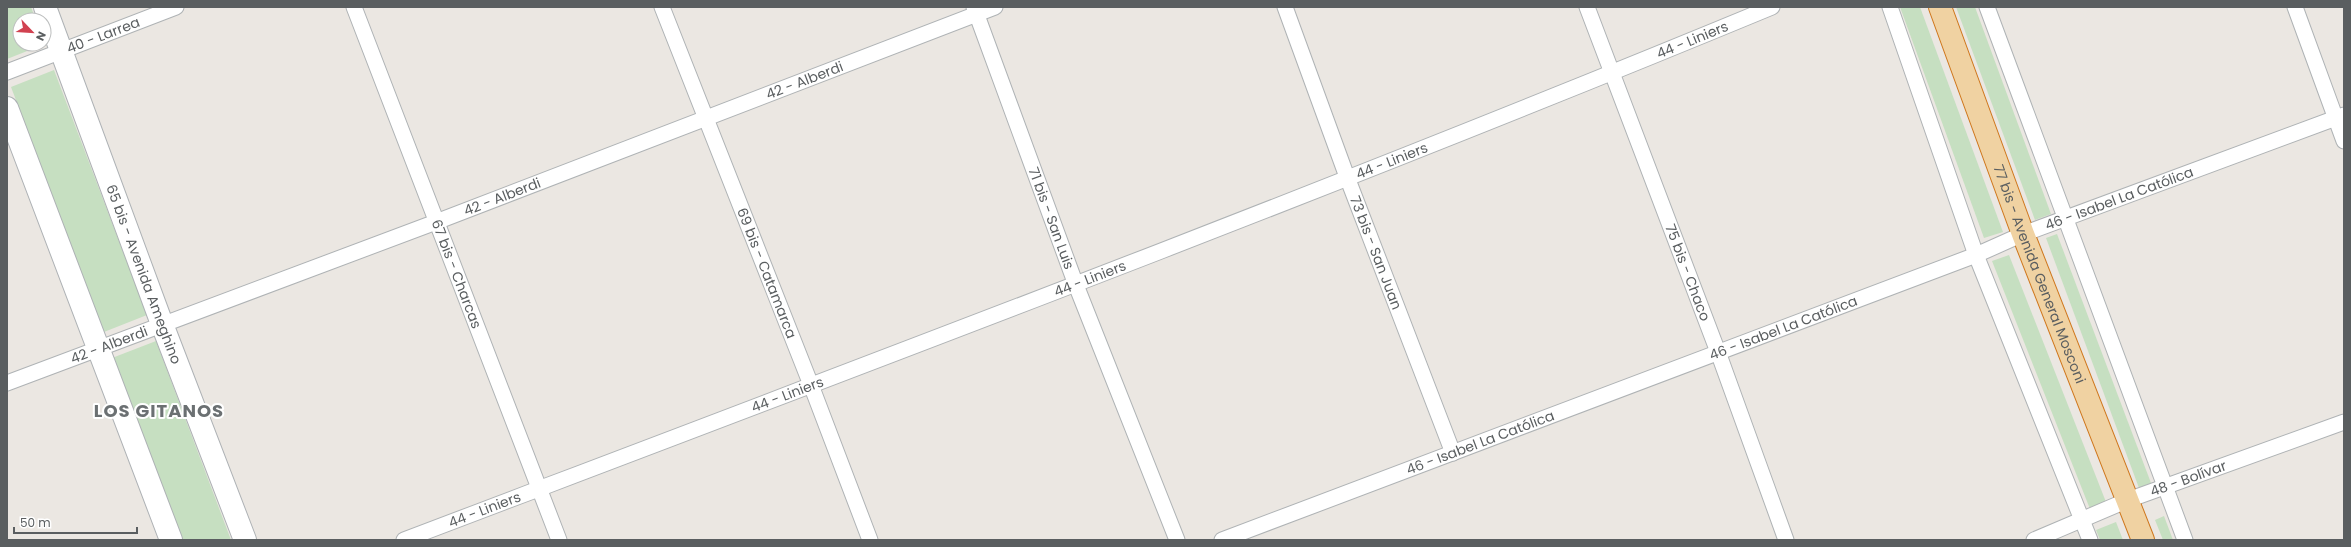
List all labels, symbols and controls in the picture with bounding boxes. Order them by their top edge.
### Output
north arrow [12,12,52,52]
street label: 40 - Larrea [64,12,143,58]
street label: 44 - Liniers [1653,16,1731,63]
text: N [32,29,50,43]
street label: 42 - Alberdi [763,56,846,104]
street label: 44 - Liniers [1353,137,1431,184]
street label: 77 bis - Avenida General Mosconi [1988,162,2091,386]
street label: 46 - Isabel La Católica [2042,162,2196,235]
street label: 71 bis - San Luis [1024,164,1079,272]
street label: 42 - Alberdi [461,173,544,221]
street label: 65 bis - Avenida Ameghino [101,182,187,367]
street label: 73 bis - San Juan [1345,193,1407,312]
street label: 69 bis - Catamarca [732,205,802,341]
street label: 67 bis - Charcas [427,216,487,331]
street label: 75 bis - Chaco [1660,221,1715,324]
street label: 44 - Liniers [1051,255,1129,302]
street label: 46 - Isabel La Católica [1706,291,1860,365]
street label: 42 - Alberdi [67,321,151,368]
street label: 44 - Liniers [748,372,826,417]
district label: LOS GITANOS [94,398,224,423]
street label: 46 - Isabel La Católica [1403,405,1557,480]
street label: 48 - Bolívar [2147,455,2229,501]
street label: 44 - Liniers [445,487,524,532]
scale bar [14,509,137,535]
text: 50 m [20,514,51,531]

